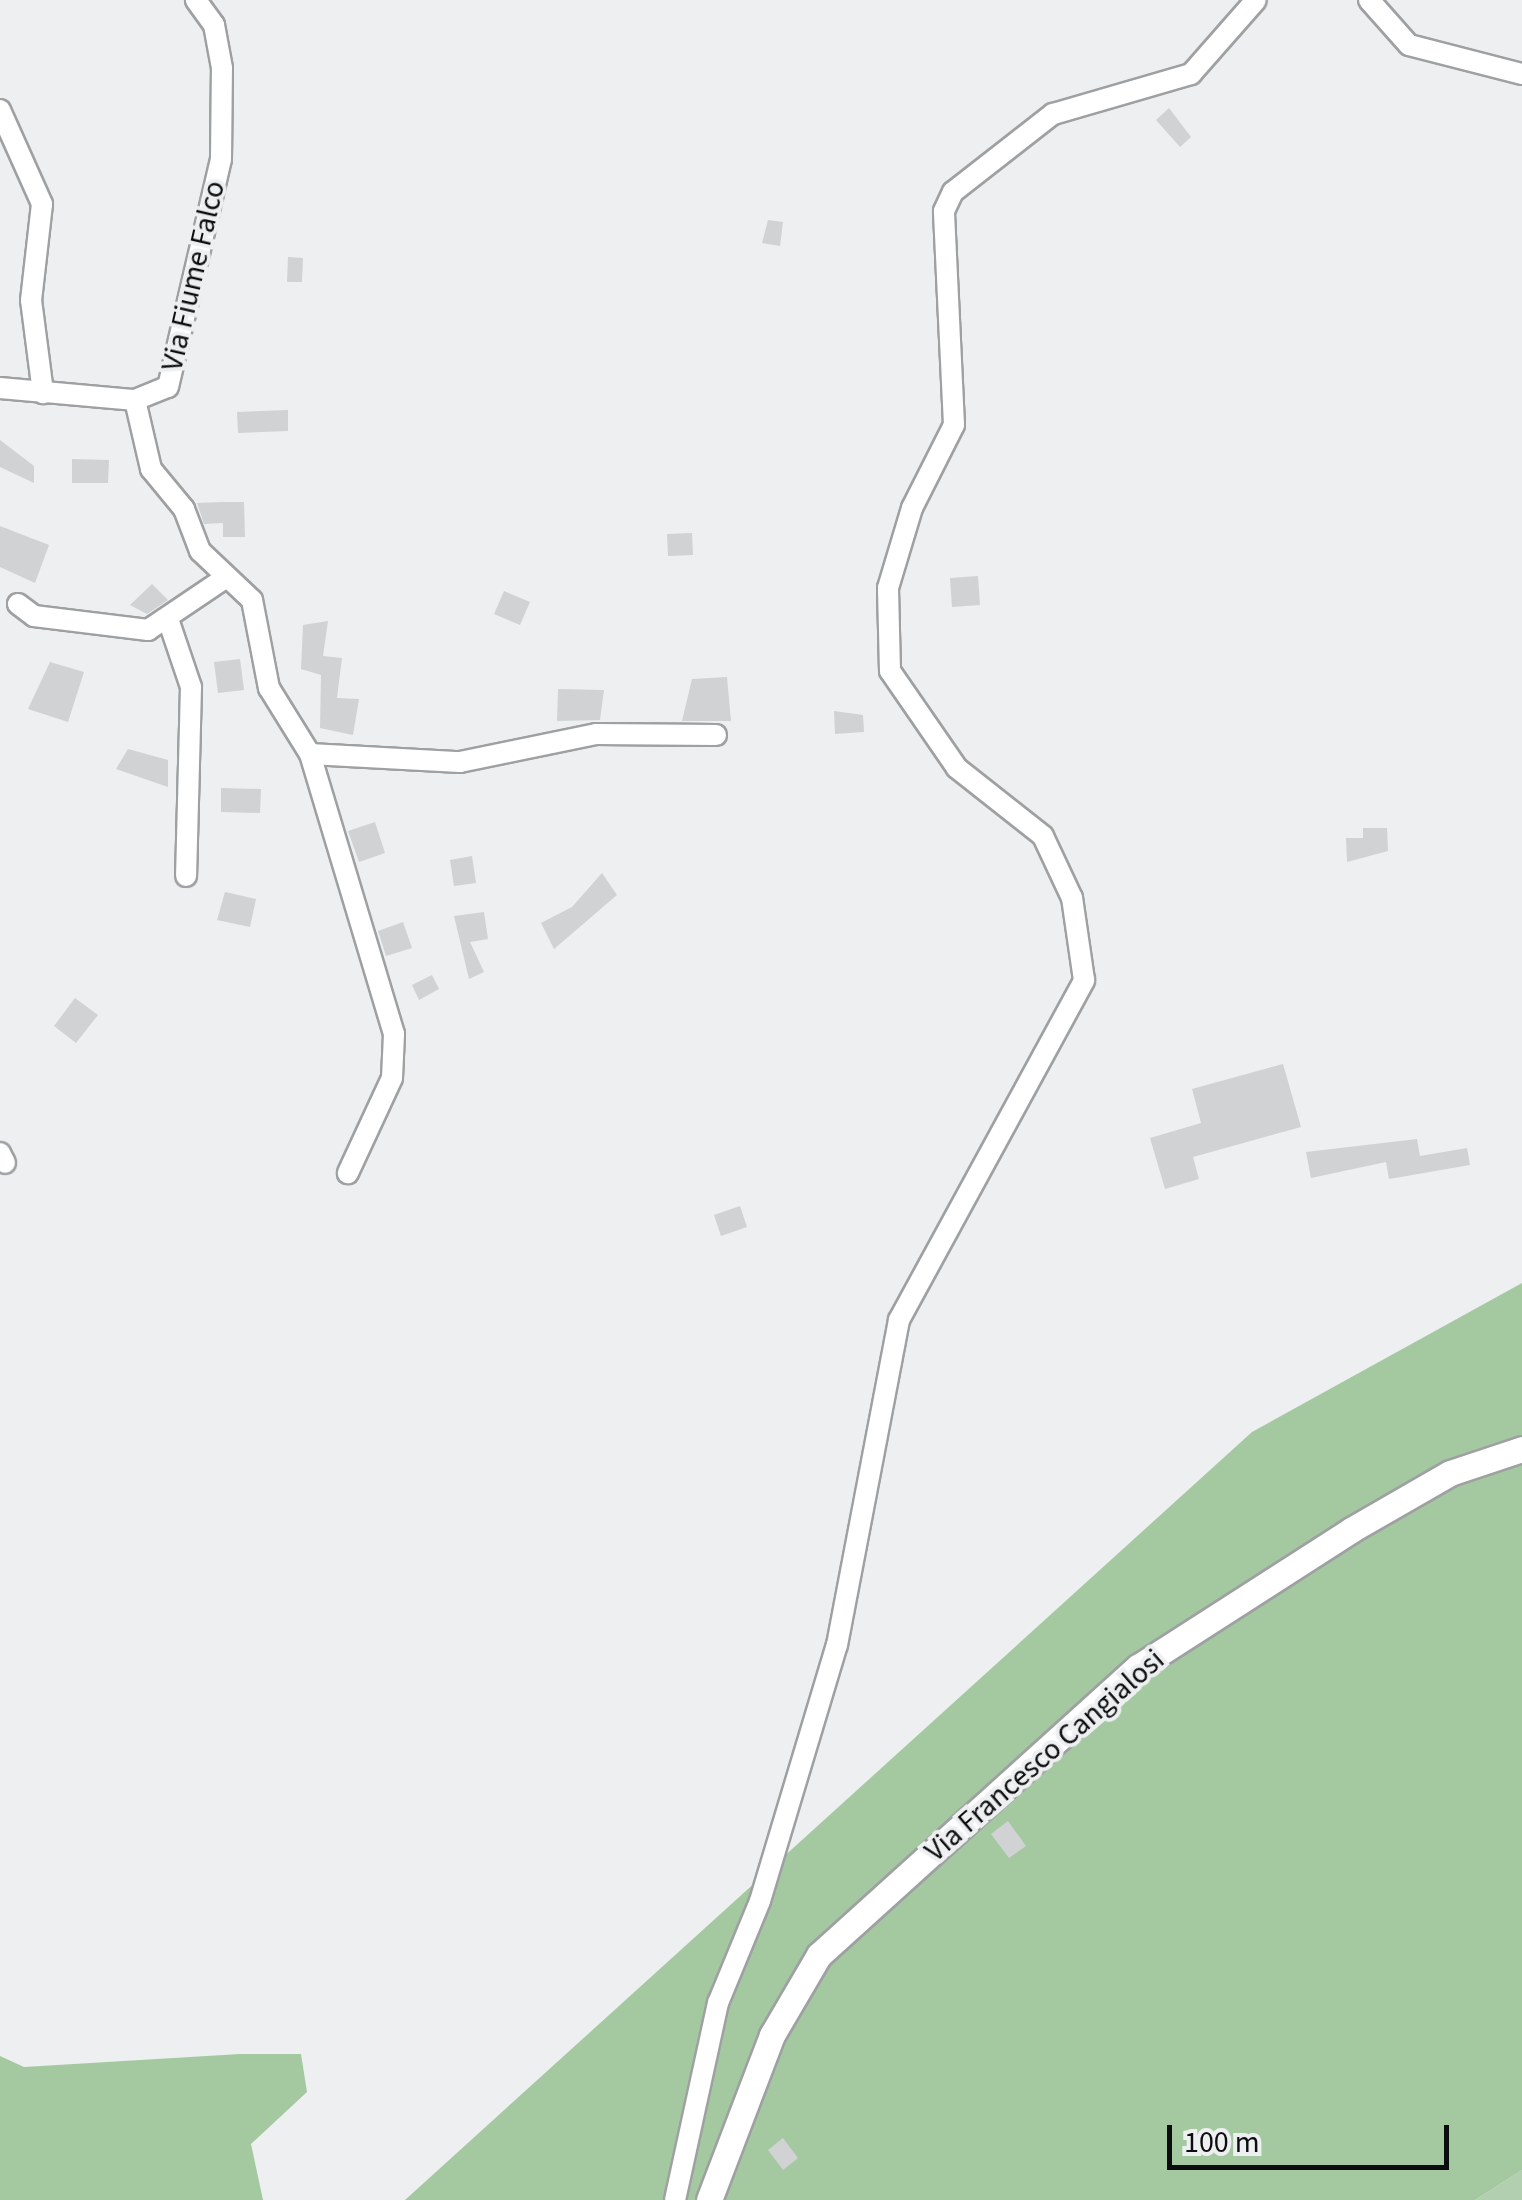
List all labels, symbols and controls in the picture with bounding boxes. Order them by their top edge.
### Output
street label: Via Fiume Falco [155,177,233,375]
street label: Via Francesco Cangialosi [918,1642,1172,1870]
scale bar [1172,2105,1454,2167]
text: 100 m [1184,2121,1260,2164]

